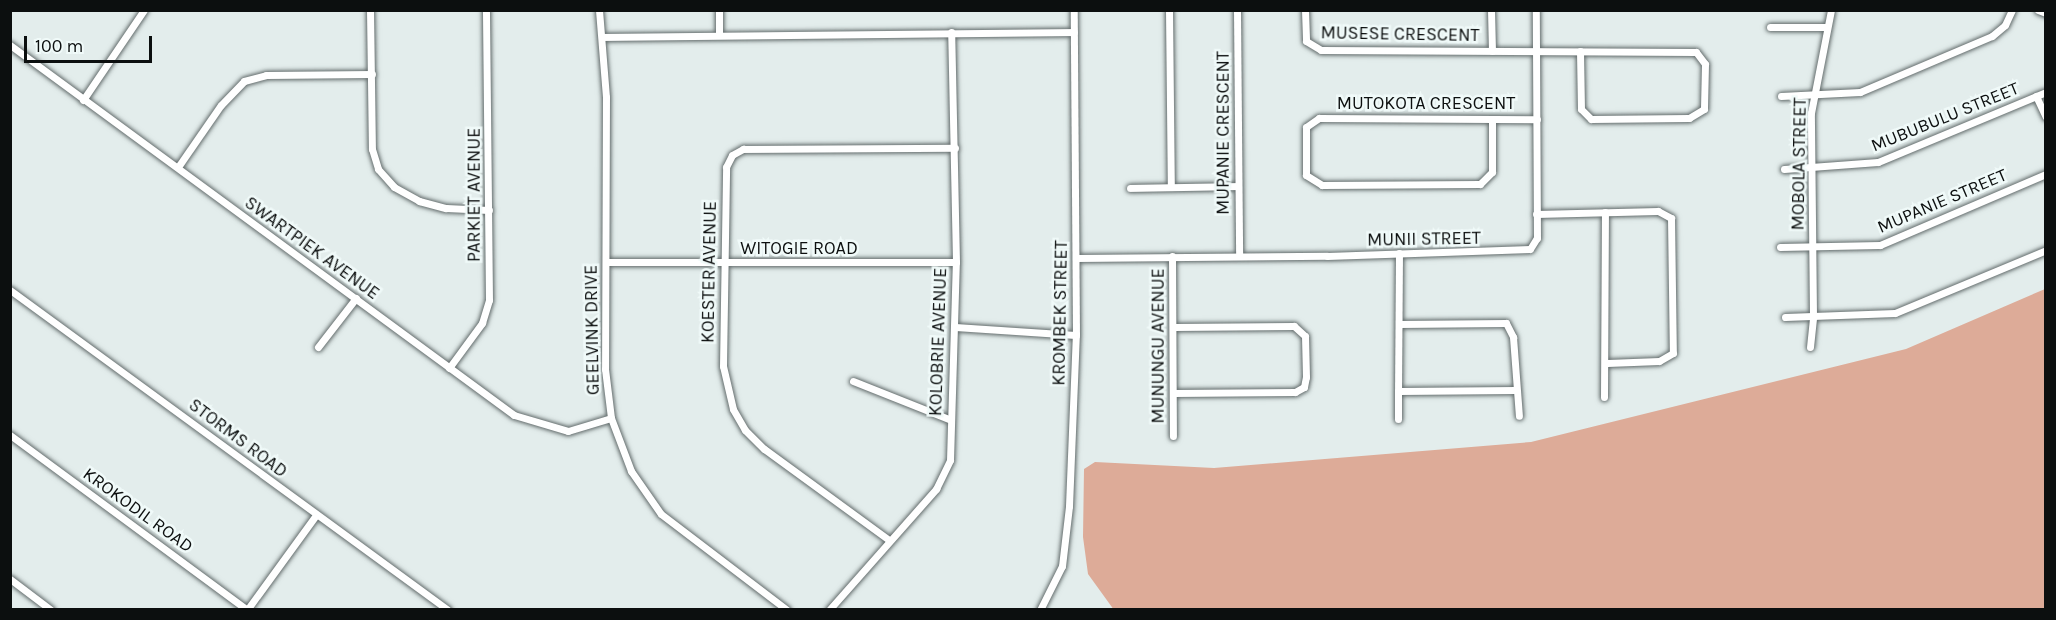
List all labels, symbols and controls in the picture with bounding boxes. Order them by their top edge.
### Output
street label: MUSESE CRESCENT [1320,22,1480,46]
scale bar [27,24,154,62]
text: 100 m [35,35,83,57]
street label: MUPANIE CRESCENT [1212,51,1234,215]
street label: MUBUBULU STREET [1868,77,2022,157]
street label: MUTOKOTA CRESCENT [1337,92,1515,114]
street label: MOBOLA STREET [1787,97,1811,231]
street label: PARKIET AVENUE [463,128,485,262]
street label: MUPANIE STREET [1874,164,2010,238]
street label: SWARTPIEK AVENUE [240,192,384,304]
street label: KOESTER AVENUE [697,201,721,343]
street label: MUNII STREET [1367,227,1481,251]
street label: WITOGIE ROAD [740,237,858,259]
street label: KROMBEK STREET [1048,240,1072,386]
street label: GEELVINK DRIVE [580,265,604,395]
street label: KOLOBRIE AVENUE [925,267,951,417]
street label: MUNUNGU AVENUE [1147,268,1169,424]
street label: STORMS ROAD [184,394,292,482]
street label: KROKODIL ROAD [79,463,197,557]

